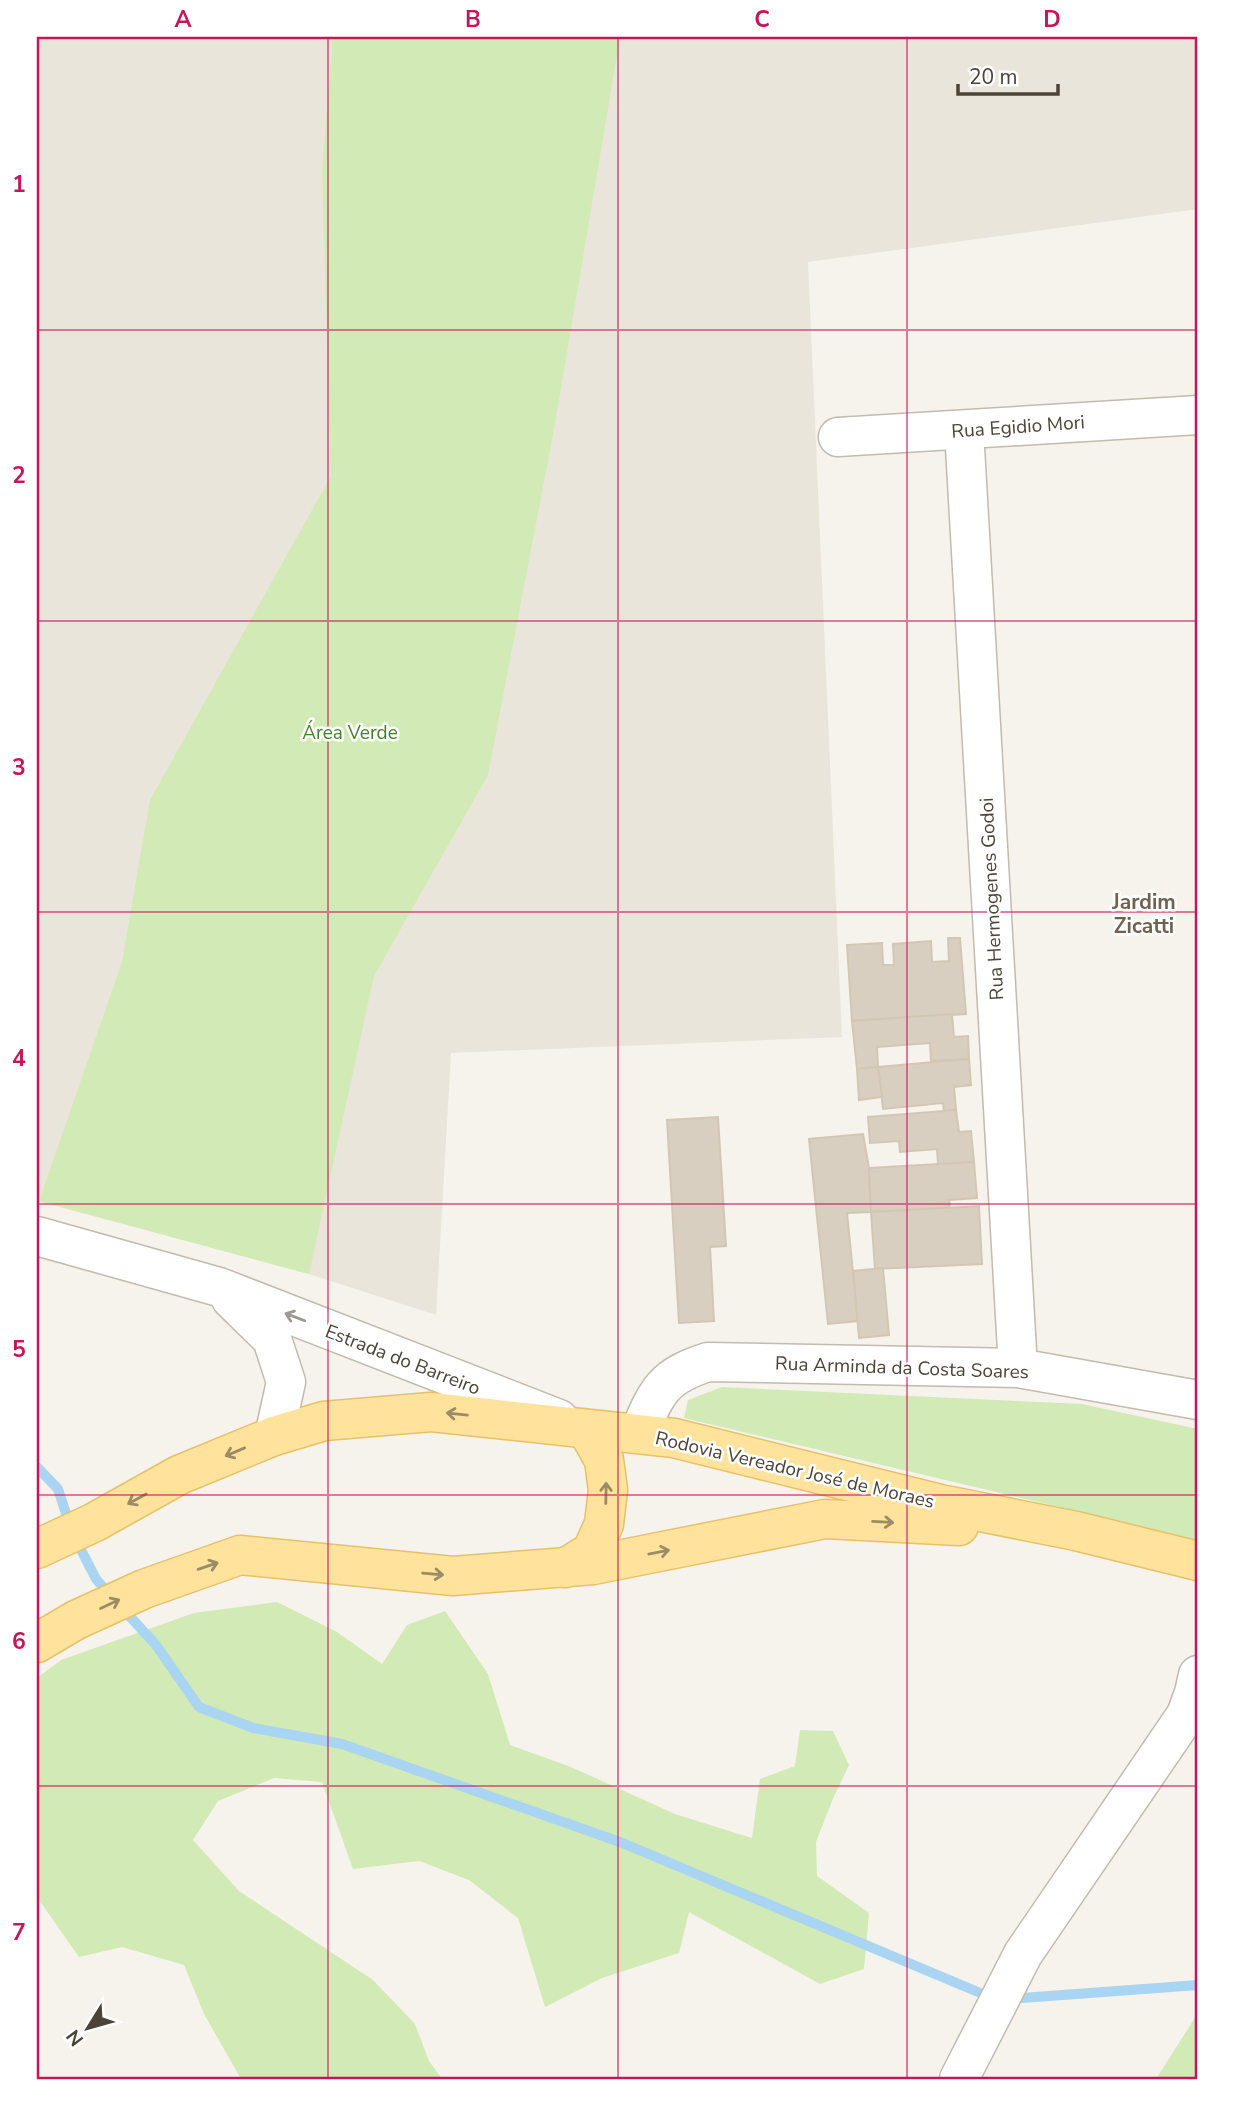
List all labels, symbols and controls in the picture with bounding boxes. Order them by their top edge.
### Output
text: A [174,4,192,35]
text: B [465,4,481,35]
text: C [754,4,770,35]
text: D [1043,4,1061,35]
scale bar [958,52,1058,96]
text: 20 m [969,63,1018,91]
text: 1 [12,169,26,200]
street label: Rua Egidio Mori [950,409,1086,445]
text: 2 [12,460,26,491]
park label: Área Verde [302,720,398,746]
text: 3 [12,752,26,783]
street label: Rua Hermogenes Godoi [974,797,1010,1001]
district label: Jardim Zicatti [1111,888,1176,940]
text: 4 [12,1043,26,1074]
one-way arrow [285,1309,307,1322]
street label: Estrada do Barreiro [321,1318,484,1401]
text: 5 [12,1334,26,1365]
street label: Rua Arminda da Costa Soares [775,1351,1029,1385]
one-way arrow [446,1407,469,1420]
street label: Rodovia Vereador José de Moraes [653,1425,937,1515]
one-way arrow [225,1446,246,1459]
one-way arrow [599,1482,613,1505]
one-way arrow [127,1492,147,1506]
one-way arrow [871,1516,894,1529]
one-way arrow [647,1545,670,1559]
one-way arrow [197,1559,219,1571]
one-way arrow [421,1568,444,1581]
one-way arrow [99,1597,120,1611]
text: 6 [12,1626,26,1657]
text: 7 [12,1917,26,1948]
north arrow [52,1994,122,2064]
text: N [61,2024,90,2051]

